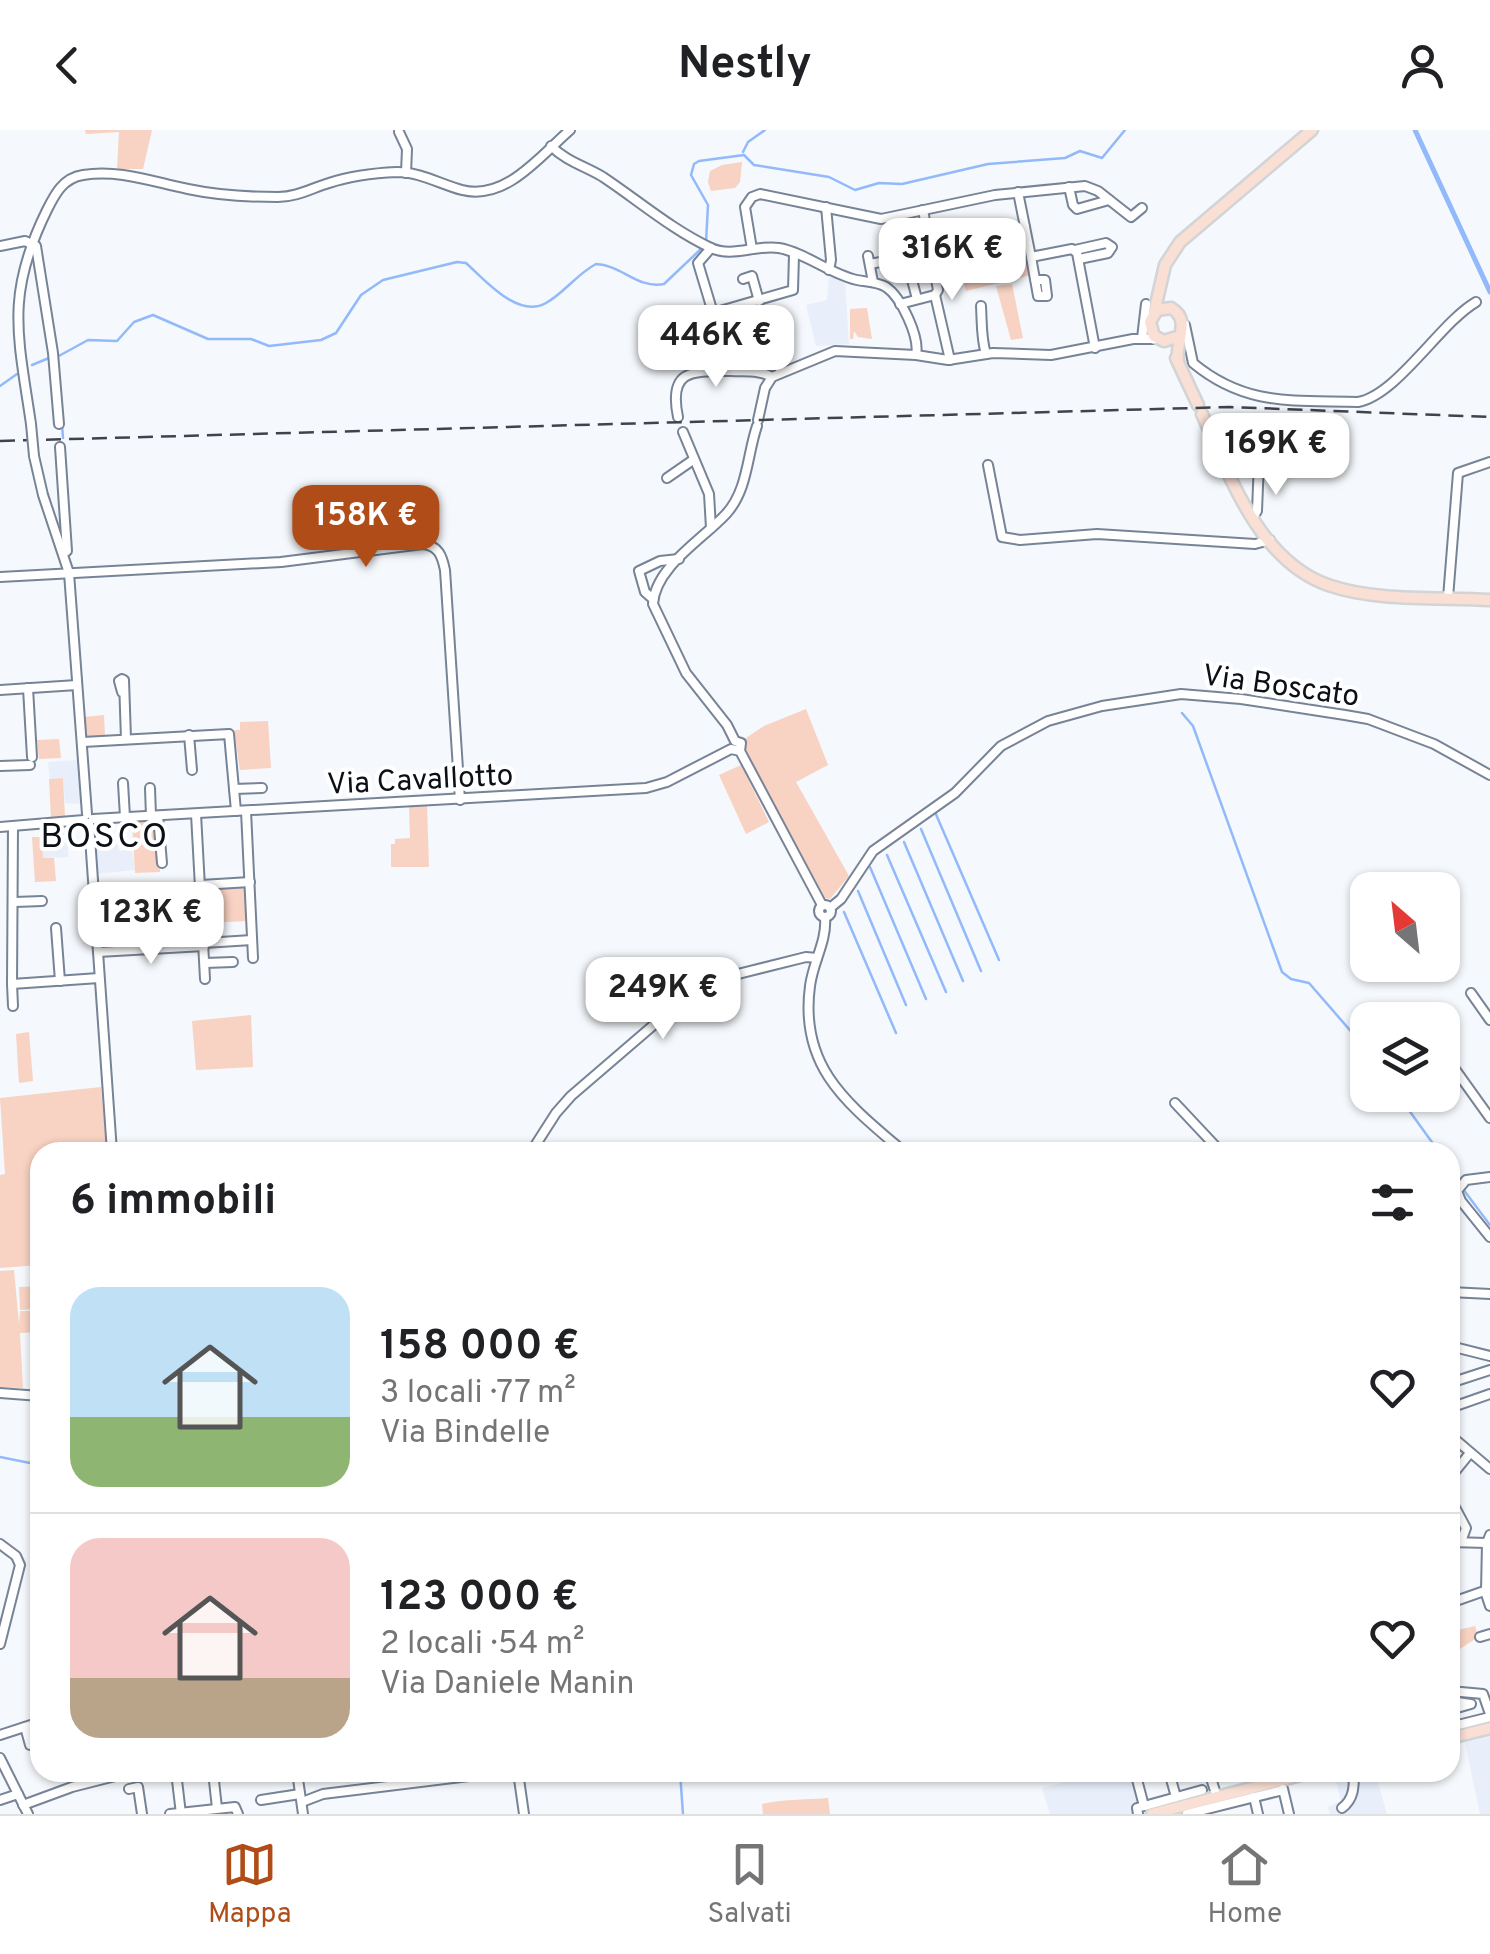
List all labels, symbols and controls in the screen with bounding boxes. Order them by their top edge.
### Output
text: Nestly [678,37,812,94]
icon: back [40,38,95,93]
icon: person [1395,38,1450,93]
pin: 316K € [871,218,1033,303]
text: 316K € [901,230,1003,270]
pin: 446K € [635,305,797,390]
text: 446K € [660,317,772,357]
pin: 169K € [1195,413,1357,498]
text: 169K € [1224,425,1328,465]
pin: 158K € [285,485,447,570]
text: 158K € [314,497,418,537]
street label: Via Boscato [1200,658,1361,717]
street label: Via Cavallotto [326,758,514,805]
district label: BOSCO [40,816,170,860]
north arrow [1350,872,1460,982]
map controls [1350,872,1460,1112]
pin: 123K € [70,882,232,967]
text: 123K € [100,894,202,934]
pin: 249K € [582,957,744,1042]
text: 249K € [608,969,718,1009]
button: layers [1350,1002,1460,1112]
icon: filters [1365,1175,1420,1230]
text: 6 immobili [70,1176,276,1229]
text: 158 000 € [380,1321,580,1374]
icon: home [150,1327,270,1447]
icon: heart [1365,1360,1420,1415]
text: 3 locali · 77 m² [380,1374,576,1414]
text: Via Bindelle [380,1414,550,1454]
text: 123 000 € [380,1572,579,1625]
icon: home [150,1578,270,1698]
icon: heart [1365,1611,1420,1666]
text: 2 locali · 54 m² [380,1625,585,1665]
text: Via Daniele Manin [380,1665,635,1705]
tab: Mappa [208,1837,291,1933]
tab: Salvati [707,1837,792,1933]
tab: Home [1208,1837,1282,1933]

